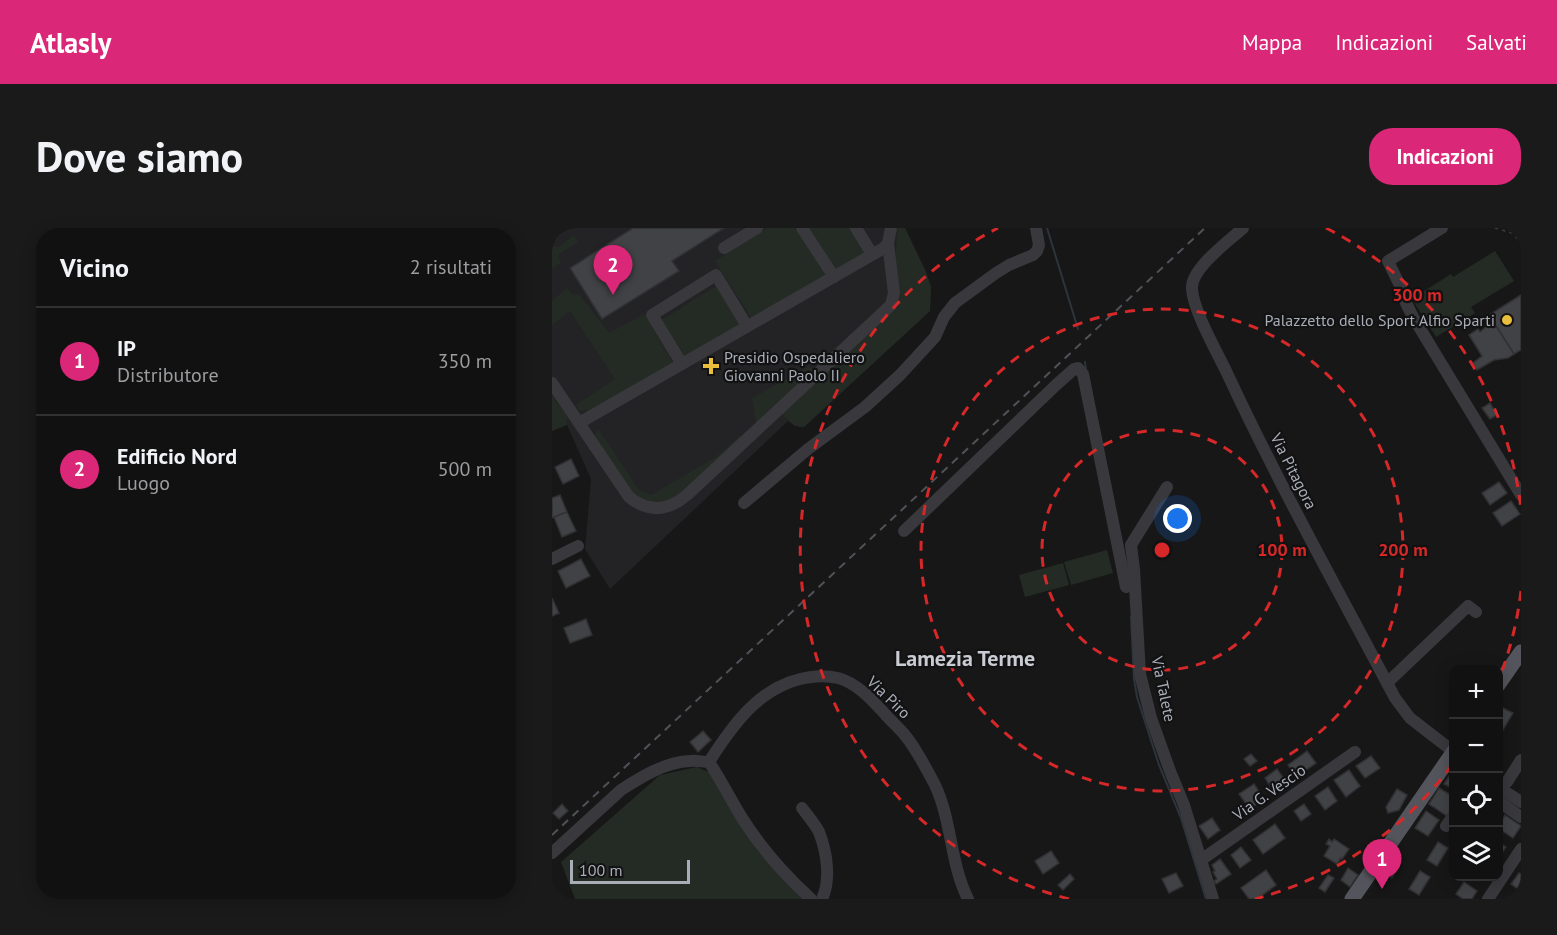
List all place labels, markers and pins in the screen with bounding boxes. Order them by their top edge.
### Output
pin: 2 [594,245,632,295]
place label: Palazzetto dello Sport Alfio Sparti [1264,310,1495,330]
marker: Palazzetto dello Sport Alfio Sparti [1500,313,1514,327]
place label: Presidio Ospedaliero Giovanni Paolo II [724,347,865,385]
marker: Presidio Ospedaliero Giovanni Paolo II [702,357,720,375]
centre of rings [1152,540,1172,560]
pin: 1 [1362,840,1402,889]

